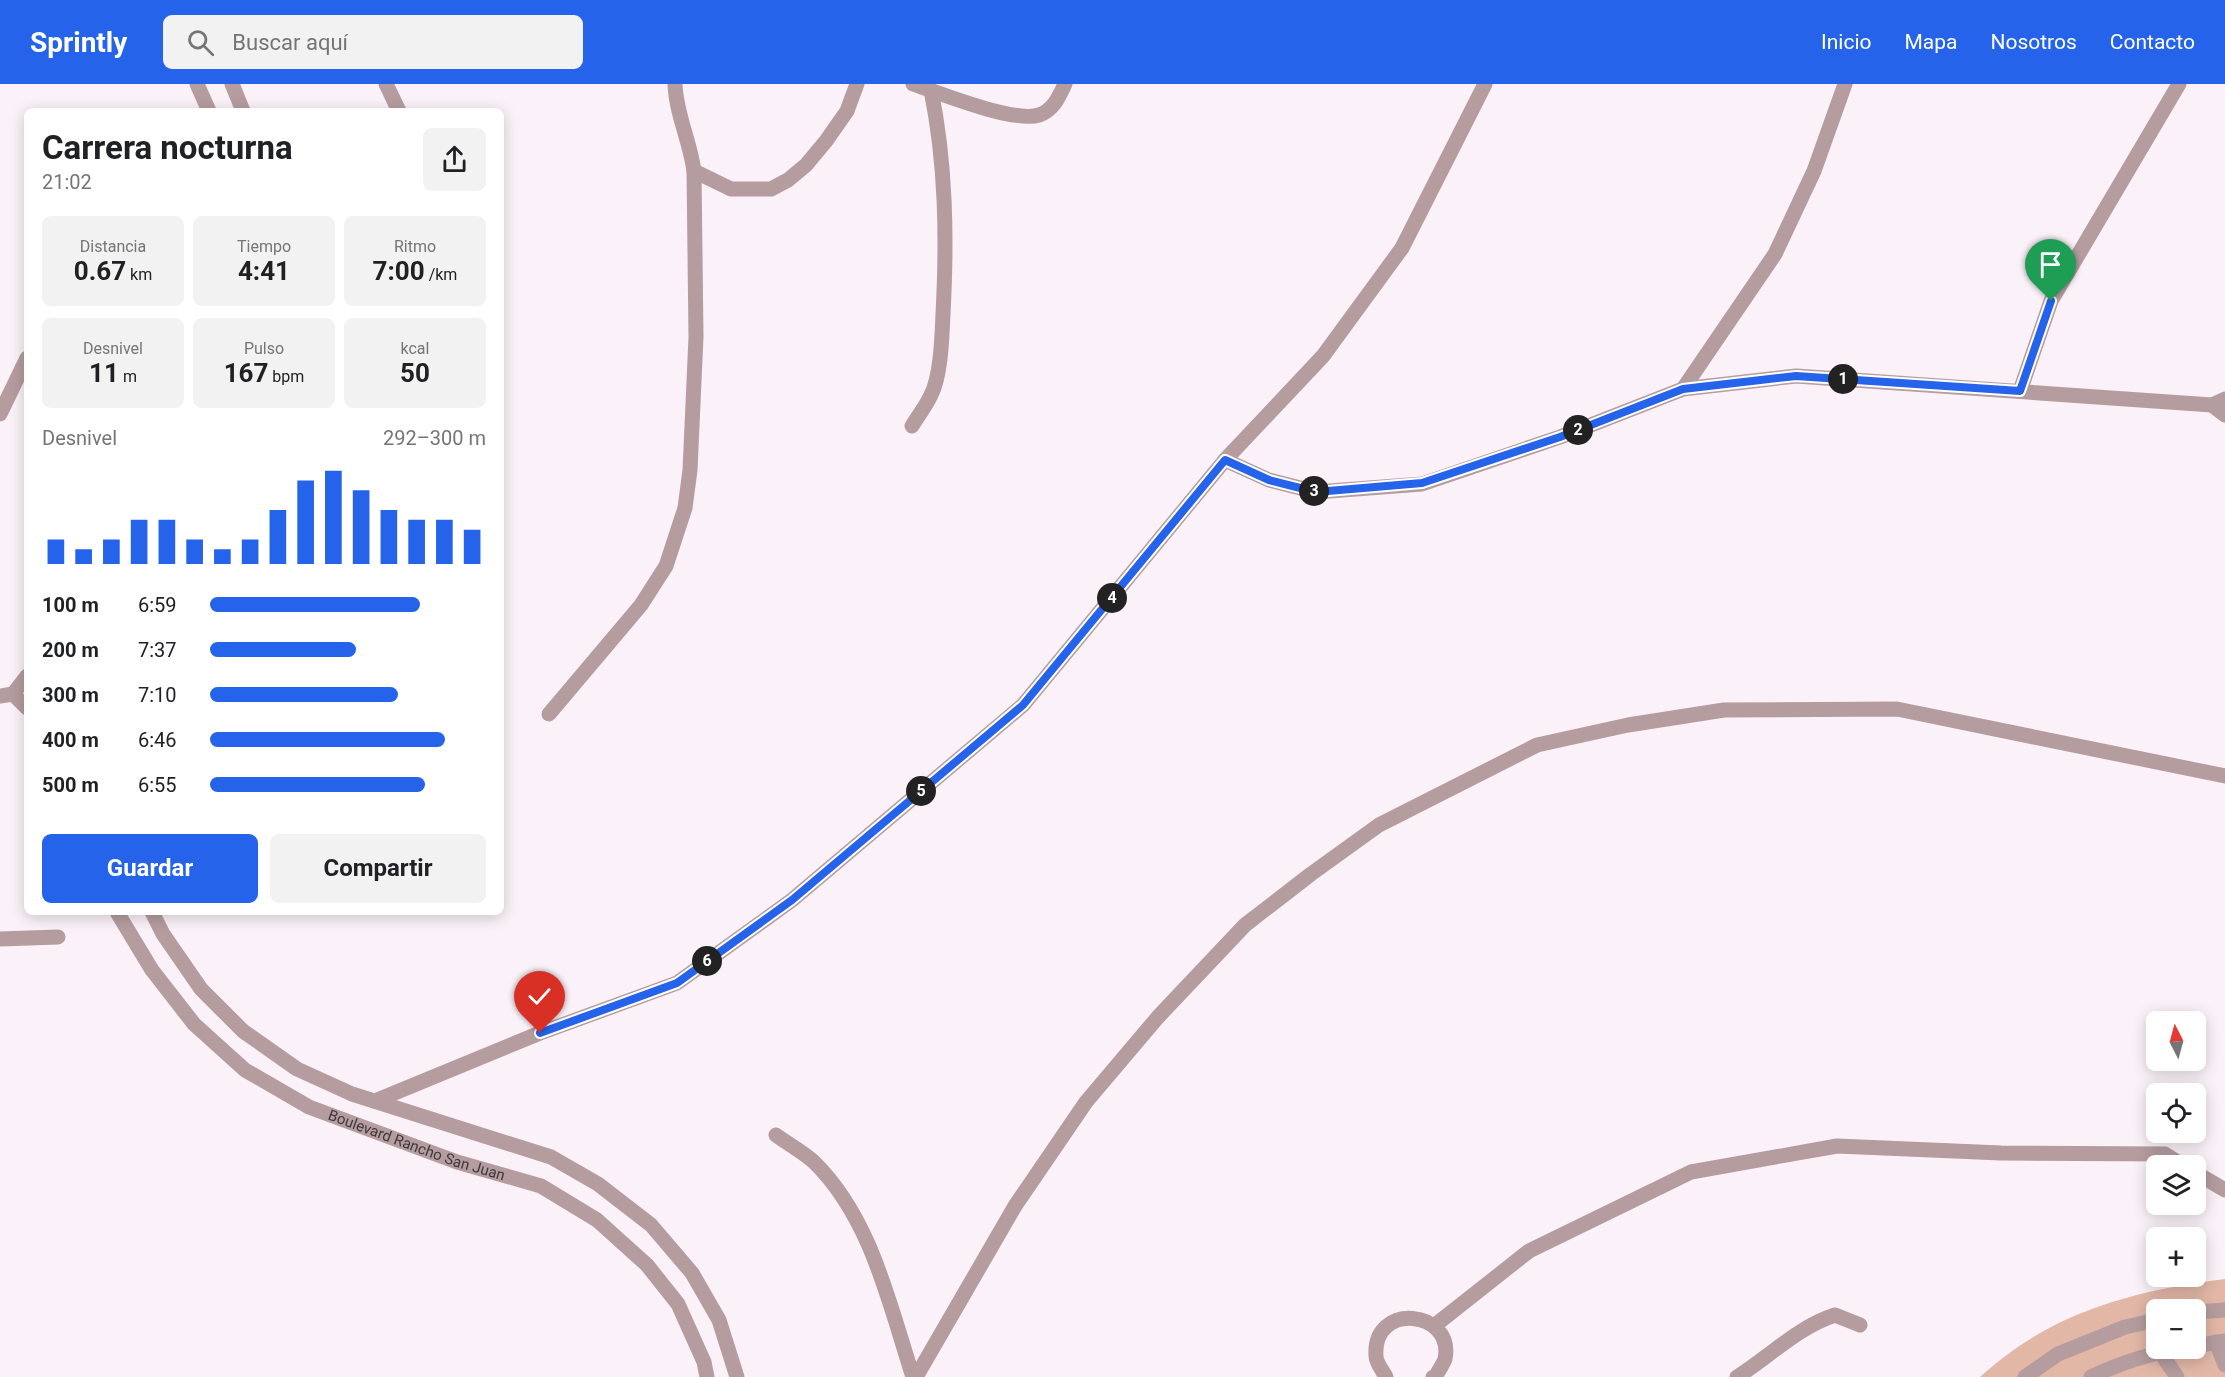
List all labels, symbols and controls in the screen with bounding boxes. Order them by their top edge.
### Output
search box [163,15,583,69]
text: Sprintly [30,26,127,59]
icon: search [184,26,217,59]
text: Buscar aquí [232,30,348,55]
text: Inicio [1821,30,1871,54]
text: Mapa [1904,30,1957,54]
text: Nosotros [1990,30,2077,54]
text: Contacto [2110,30,2195,54]
text: Carrera nocturna [42,128,293,167]
button: share [423,128,486,191]
text: 21:02 [42,170,92,194]
text: Distancia [80,237,146,256]
text: Tiempo [237,237,291,256]
text: Ritmo [394,237,436,256]
pin [2025,239,2076,301]
icon: arrive [2034,248,2067,281]
text: 0.67 [74,256,126,286]
text: 4:41 [238,256,290,286]
text: 7:00 [373,256,425,286]
text: km [126,265,152,284]
text: /km [425,265,457,284]
text: Desnivel [83,339,143,358]
text: Pulso [244,339,284,358]
text: kcal [401,339,429,358]
text: 11 [89,358,119,388]
text: 167 [224,358,268,388]
text: 50 [400,358,430,388]
pin: 1 [1828,364,1858,394]
text: m [119,367,137,386]
text: bpm [268,367,304,386]
text: 1 [1838,369,1848,388]
pin: 2 [1563,415,1593,445]
text: 2 [1573,420,1583,439]
text: Desnivel [42,426,117,450]
text: 292–300 m [383,426,486,450]
pin: 3 [1299,476,1329,506]
text: 3 [1309,481,1319,500]
pin: 4 [1097,583,1127,613]
text: 4 [1107,588,1117,607]
text: 100 m [42,593,99,617]
text: 6:59 [138,593,177,617]
text: 200 m [42,638,99,662]
text: 7:37 [138,638,177,662]
text: 300 m [42,683,99,707]
text: 7:10 [138,683,177,707]
text: 400 m [42,728,99,752]
text: 6:46 [138,728,177,752]
text: 500 m [42,773,99,797]
text: 6:55 [138,773,177,797]
pin: 5 [906,776,936,806]
text: 5 [916,781,926,800]
button: Guardar [42,834,258,903]
button: Compartir [270,834,486,903]
pin: 6 [692,946,722,976]
text: 6 [702,951,712,970]
pin [514,971,565,1033]
icon: check [523,980,556,1013]
north arrow [2146,1011,2206,1071]
map controls [2146,1011,2206,1359]
button: locate [2146,1083,2206,1143]
street label: Boulevard Rancho San Juan [326,1106,507,1184]
button: layers [2146,1155,2206,1215]
button: + [2146,1227,2206,1287]
button: − [2146,1299,2206,1359]

